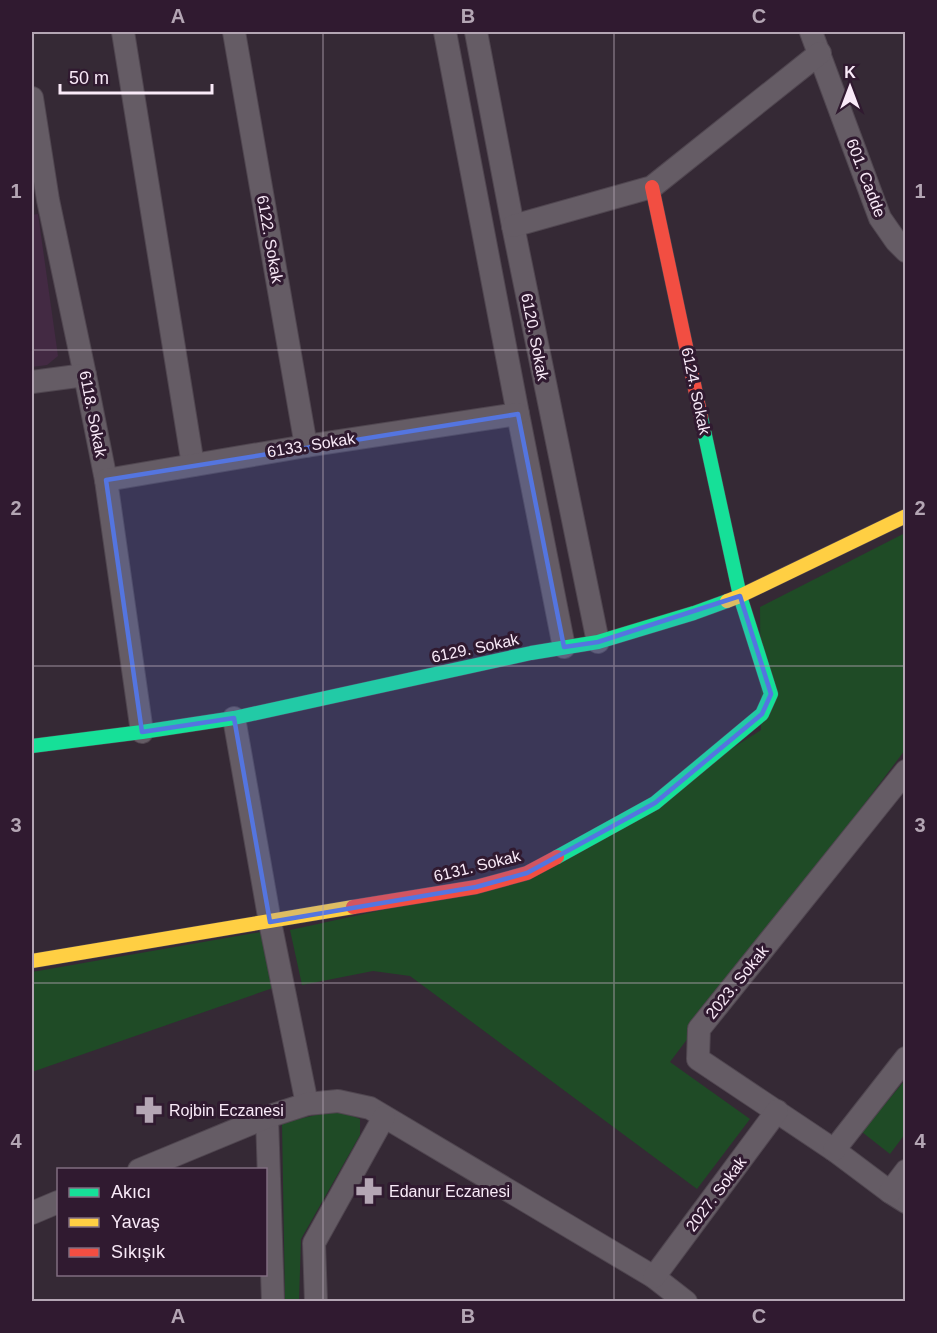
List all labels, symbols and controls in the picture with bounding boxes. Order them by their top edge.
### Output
text: A [171,5,185,27]
text: B [461,5,475,27]
text: C [752,5,766,27]
scale bar [60,57,212,95]
north arrow [820,57,880,117]
text: K [844,64,856,81]
text: 50 m [69,68,109,88]
street label: 601. Cadde [843,136,889,220]
text: 1 [10,180,22,202]
text: 1 [914,180,926,202]
street label: 6122. Sokak [254,194,286,285]
street label: 6120. Sokak [518,292,552,383]
street label: 6124. Sokak [678,346,714,437]
street label: 6118. Sokak [76,369,110,460]
street label: 6133. Sokak [266,429,357,460]
text: 2 [10,497,22,519]
text: 2 [914,497,926,519]
street label: 6129. Sokak [430,630,521,666]
text: 3 [10,814,22,836]
text: 3 [914,814,926,836]
street label: 6131. Sokak [432,847,523,885]
street label: 2023. Sokak [702,941,772,1022]
pharmacy icon: Rojbin Eczanesi [134,1095,164,1125]
place label: Rojbin Eczanesi [169,1102,284,1119]
text: 4 [10,1130,22,1152]
text: 4 [914,1130,926,1152]
street label: 2027. Sokak [682,1153,750,1235]
legend [57,1168,267,1276]
pharmacy icon: Edanur Eczanesi [354,1176,384,1206]
text: Akıcı [111,1182,151,1202]
place label: Edanur Eczanesi [389,1183,510,1200]
text: Yavaş [111,1212,160,1232]
text: Sıkışık [111,1242,166,1262]
text: A [171,1305,185,1327]
text: B [461,1305,475,1327]
text: C [752,1305,766,1327]

